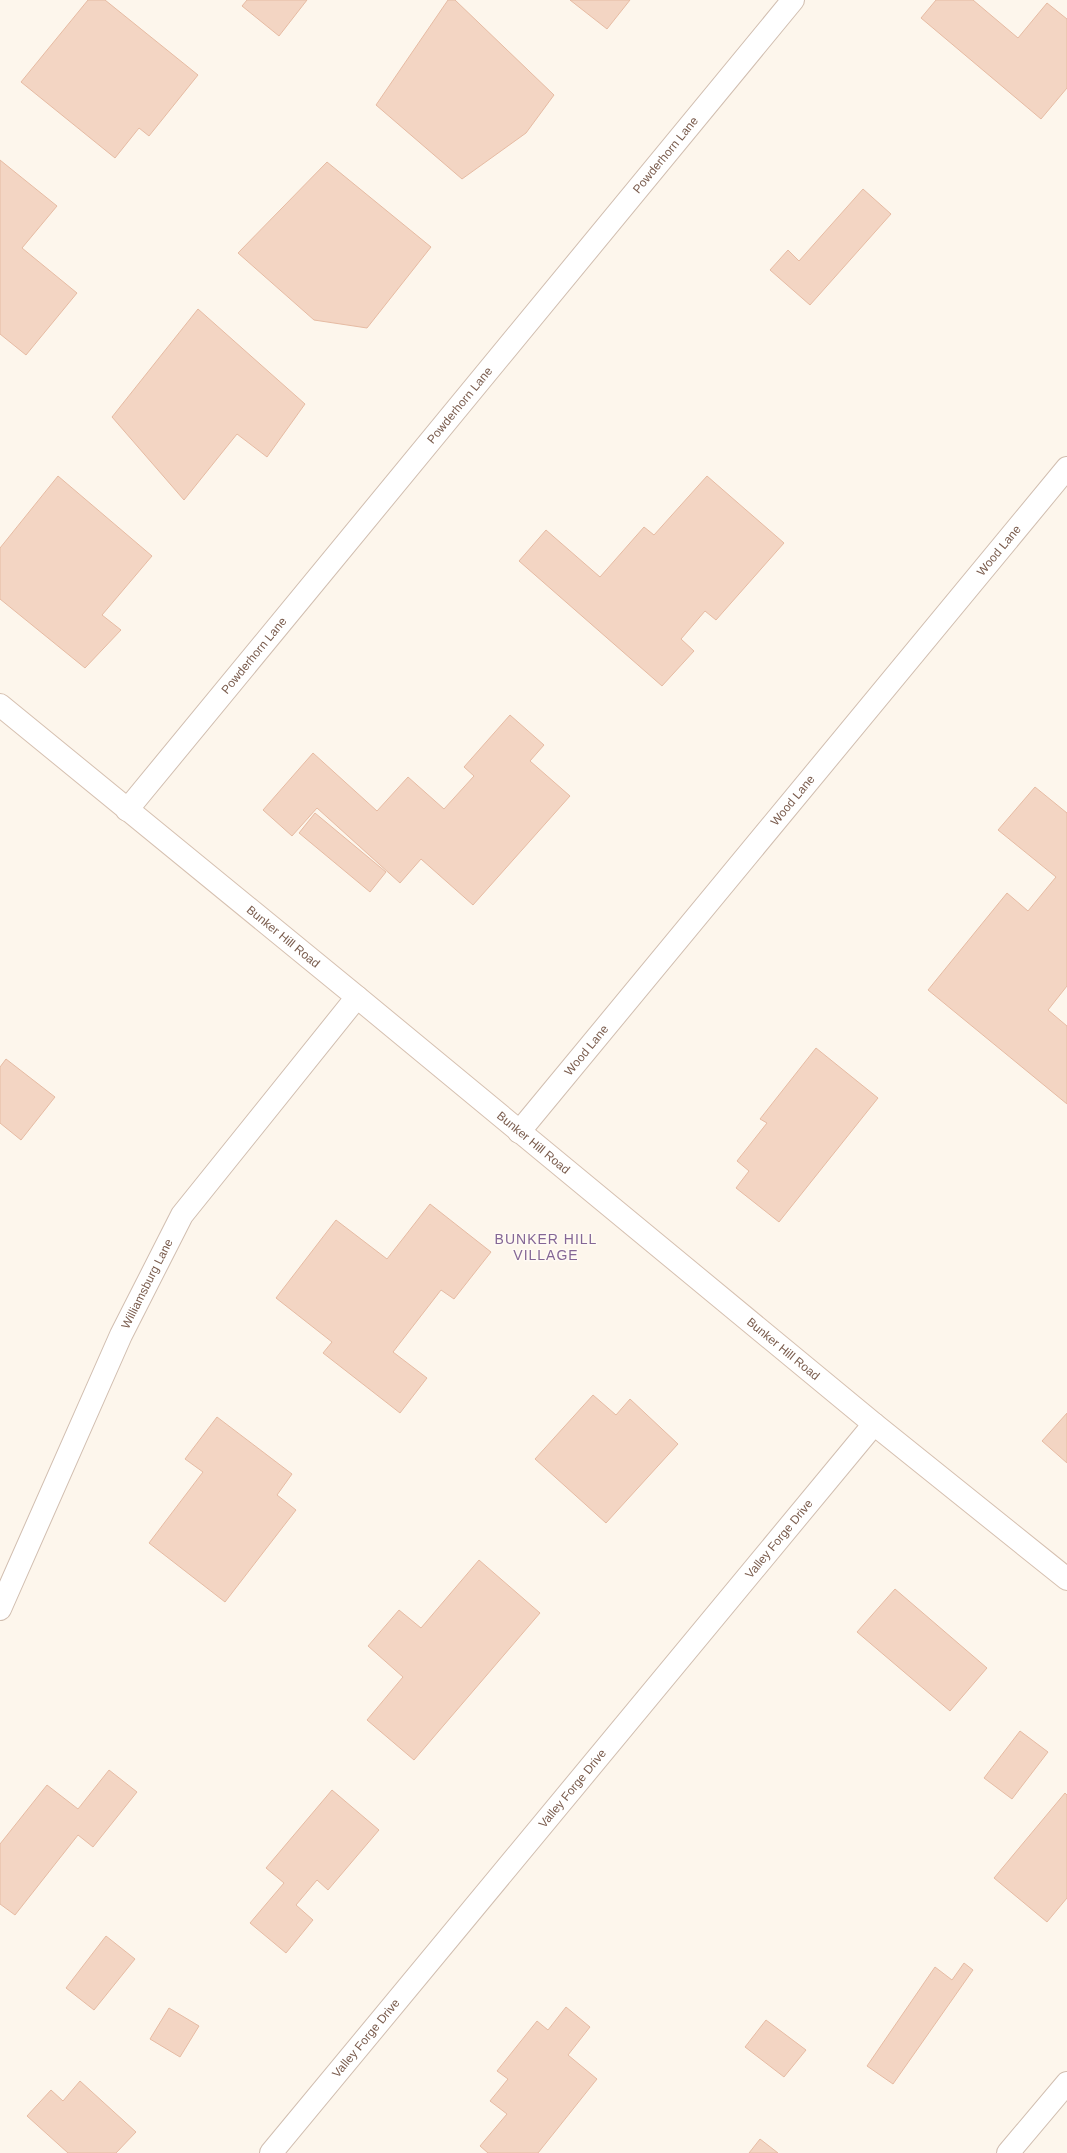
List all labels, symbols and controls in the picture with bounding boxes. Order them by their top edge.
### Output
street label: Powderhorn Lane [630,114,701,196]
street label: Powderhorn Lane [424,364,496,446]
street label: Wood Lane [974,522,1024,579]
street label: Powderhorn Lane [218,614,290,697]
street label: Wood Lane [768,772,818,828]
street label: Bunker Hill Road [244,903,323,971]
street label: Wood Lane [562,1022,612,1078]
street label: Bunker Hill Road [494,1109,573,1177]
district label: BUNKER HILL VILLAGE [495,1231,597,1263]
street label: Williamsburg Lane [118,1236,176,1331]
street label: Bunker Hill Road [744,1315,822,1383]
street label: Valley Forge Drive [742,1496,816,1581]
street label: Valley Forge Drive [536,1746,609,1831]
street label: Valley Forge Drive [329,1996,403,2080]

